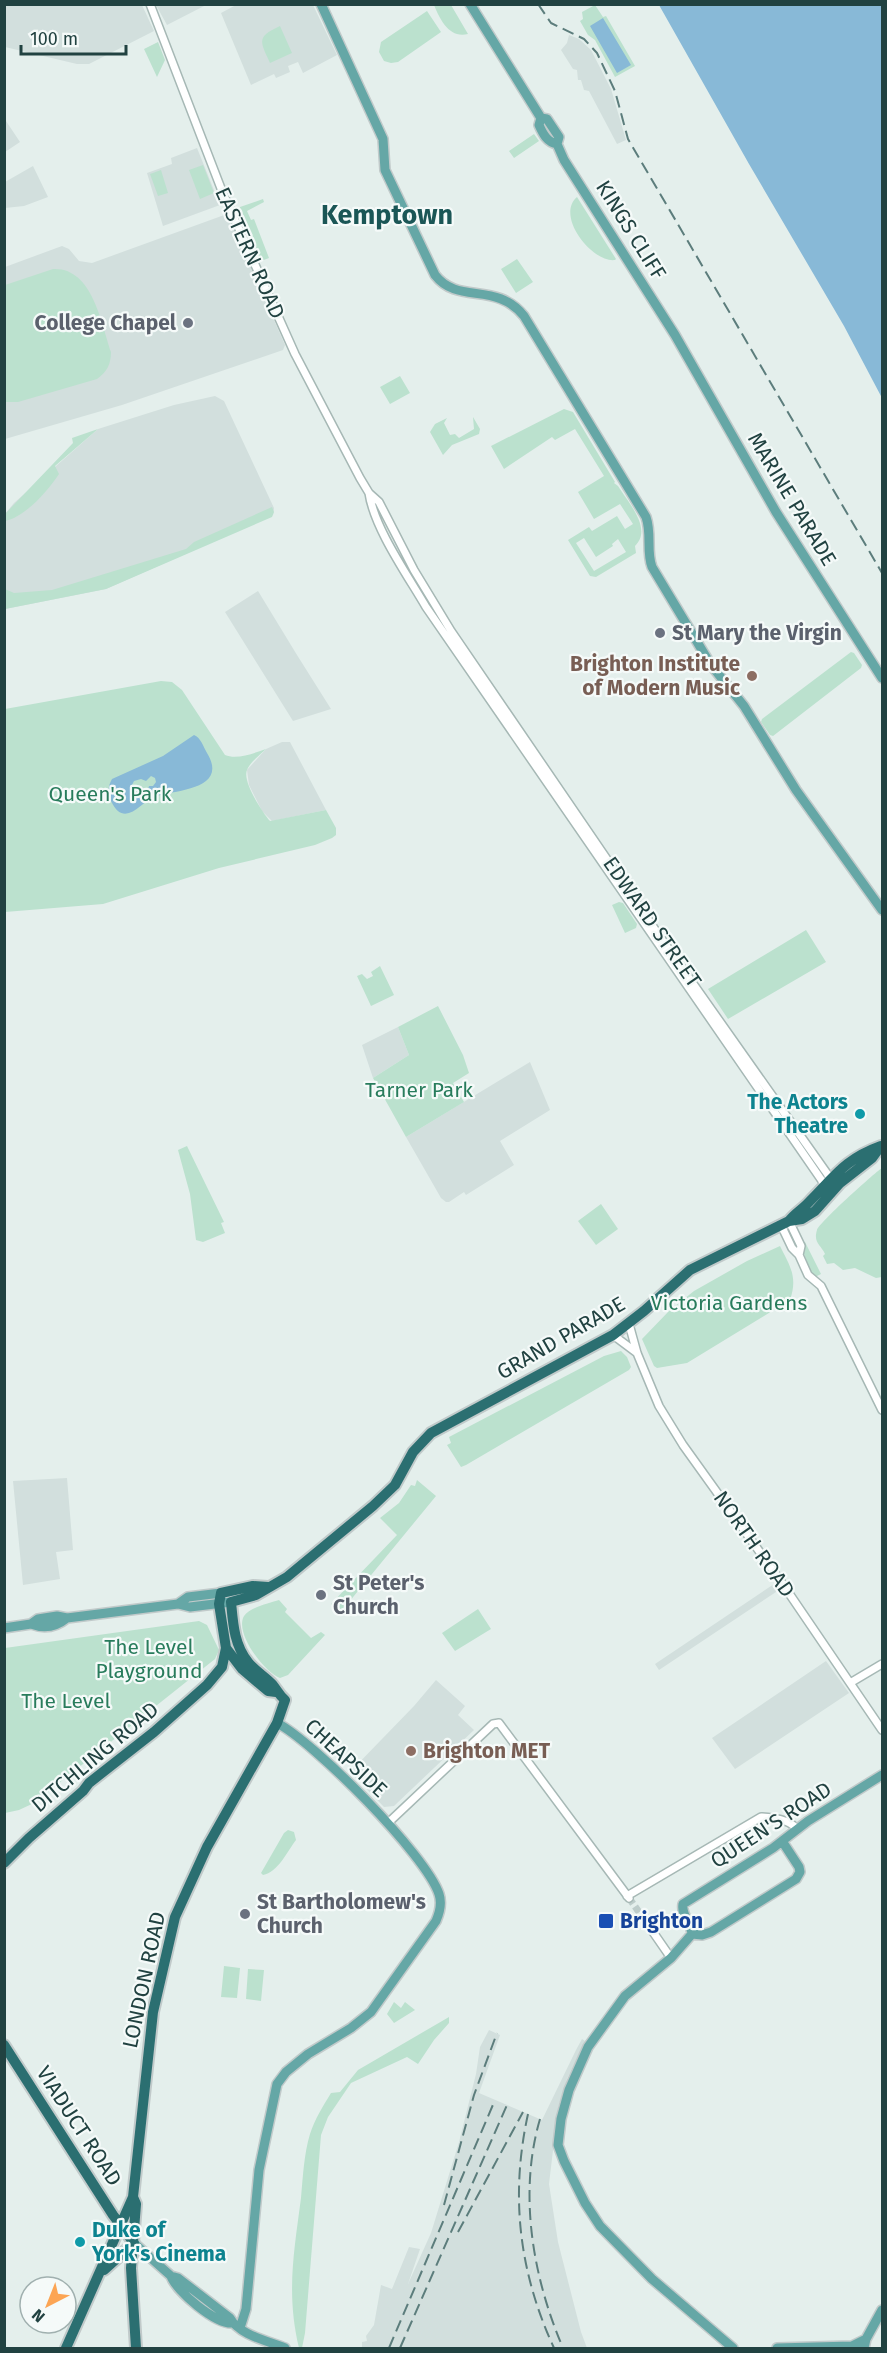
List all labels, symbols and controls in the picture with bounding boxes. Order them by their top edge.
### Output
scale bar [21,18,126,56]
text: 100 m [30,28,78,50]
street label: KINGS CLIFF [590,176,672,284]
street label: EASTERN ROAD [209,183,291,323]
district label: Kemptown [321,199,453,231]
place label: College Chapel [35,310,177,336]
marker: College Chapel [181,316,195,330]
street label: MARINE PARADE [742,428,842,570]
place label: St Mary the Virgin [672,620,842,646]
marker: St Mary the Virgin [653,626,667,640]
place label: Brighton Institute of Modern Music [570,651,740,701]
marker: Brighton Institute of Modern Music [745,669,759,683]
park label: Queen's Park [49,781,172,807]
street label: EDWARD STREET [597,852,707,993]
park label: Tarner Park [365,1077,473,1103]
place label: The Actors Theatre [747,1089,848,1139]
marker: The Actors Theatre [853,1107,867,1121]
park label: Victoria Gardens [651,1290,807,1316]
street label: GRAND PARADE [492,1291,630,1385]
street label: NORTH ROAD [708,1486,800,1602]
place label: St Peter's Church [333,1570,425,1620]
marker: St Peter's Church [314,1588,328,1602]
park label: The Level Playground [95,1634,203,1684]
park label: The Level [21,1688,111,1714]
street label: DITCHLING ROAD [26,1696,164,1818]
street label: CHEAPSIDE [299,1713,393,1803]
place label: Brighton MET [423,1738,551,1764]
marker: Brighton MET [404,1744,418,1758]
street label: QUEEN'S ROAD [706,1776,836,1874]
place label: St Bartholomew's Church [257,1889,426,1939]
marker: St Bartholomew's Church [238,1907,252,1921]
place label: Brighton [620,1908,703,1934]
street label: LONDON ROAD [117,1909,171,2051]
marker: Brighton [597,1912,615,1930]
street label: VIADUCT ROAD [31,2061,127,2191]
place label: Duke of York's Cinema [91,2217,226,2267]
marker: Duke of York's Cinema [73,2235,87,2249]
north arrow [18,2275,78,2335]
text: N [28,2305,49,2326]

